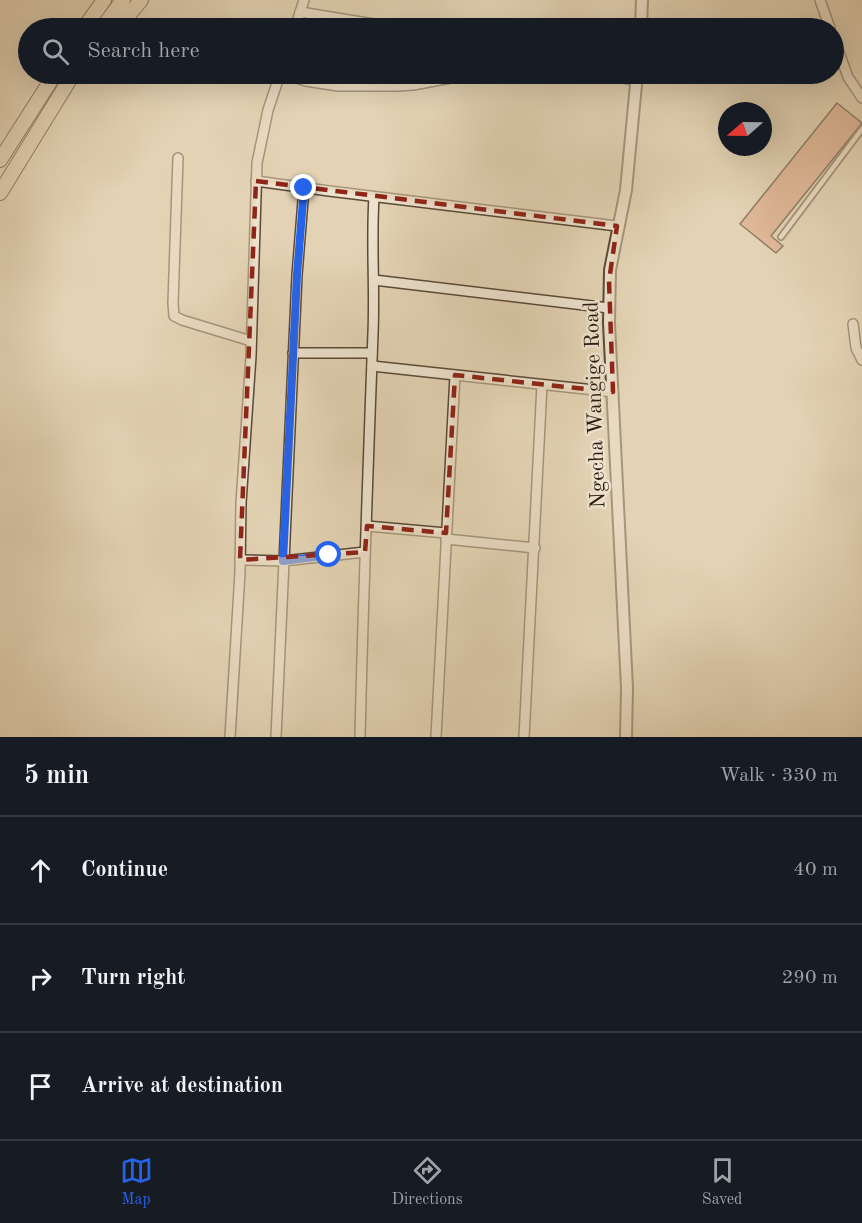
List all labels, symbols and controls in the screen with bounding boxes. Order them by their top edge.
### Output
search box [18,18,844,84]
icon: search [39,35,72,68]
text: Search here [87,40,200,62]
north arrow [718,102,772,156]
route end [290,174,316,200]
street label: Ngecha Wangige Road [581,301,610,509]
route start [315,541,341,567]
text: 5 min [24,763,89,789]
text: Walk · 330 m [719,766,838,786]
icon: ahead [24,854,57,887]
text: Continue [81,859,168,881]
text: 40 m [793,860,838,880]
icon: right [24,962,57,995]
text: Turn right [81,967,185,989]
text: 290 m [782,968,838,988]
icon: arrive [24,1070,57,1103]
text: Arrive at destination [81,1075,283,1097]
tab: Map [120,1154,153,1210]
tab: Directions [392,1154,463,1210]
tab: Saved [702,1154,742,1210]

